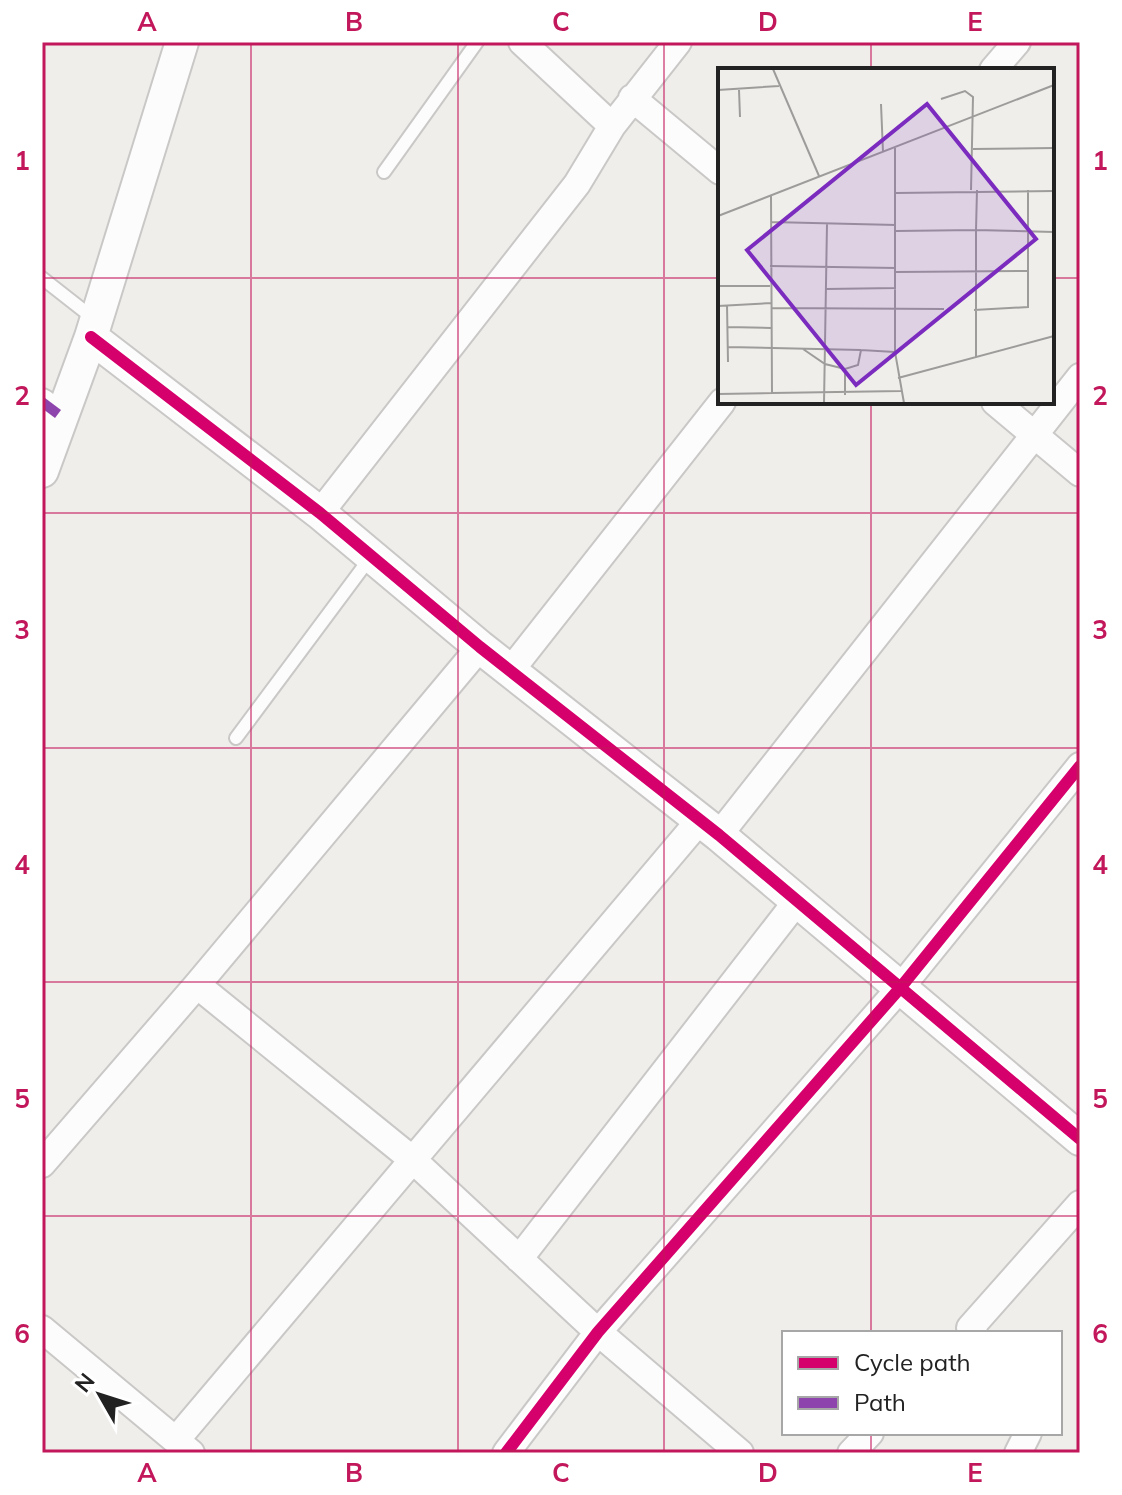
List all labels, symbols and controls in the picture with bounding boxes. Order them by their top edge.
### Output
text: A [137,5,157,38]
text: B [345,5,363,38]
text: C [552,5,570,38]
text: D [758,5,778,38]
text: E [967,5,983,38]
inset map [718,68,1054,404]
text: 1 [14,144,30,177]
text: 1 [1092,144,1108,177]
text: 2 [14,379,30,412]
text: 2 [1092,379,1108,412]
text: 3 [14,613,30,646]
text: 3 [1092,613,1108,646]
text: 4 [14,848,30,881]
text: 4 [1092,848,1108,881]
text: 5 [14,1082,30,1115]
text: 5 [1092,1082,1108,1115]
text: 6 [14,1317,30,1350]
text: 6 [1092,1317,1108,1350]
legend [782,1331,1062,1435]
text: Cycle path [854,1347,971,1377]
north arrow [60,1355,140,1435]
text: N [68,1367,101,1398]
text: Path [854,1387,906,1417]
text: A [137,1456,157,1489]
text: B [345,1456,363,1489]
text: C [552,1456,570,1489]
text: D [758,1456,778,1489]
text: E [967,1456,983,1489]

